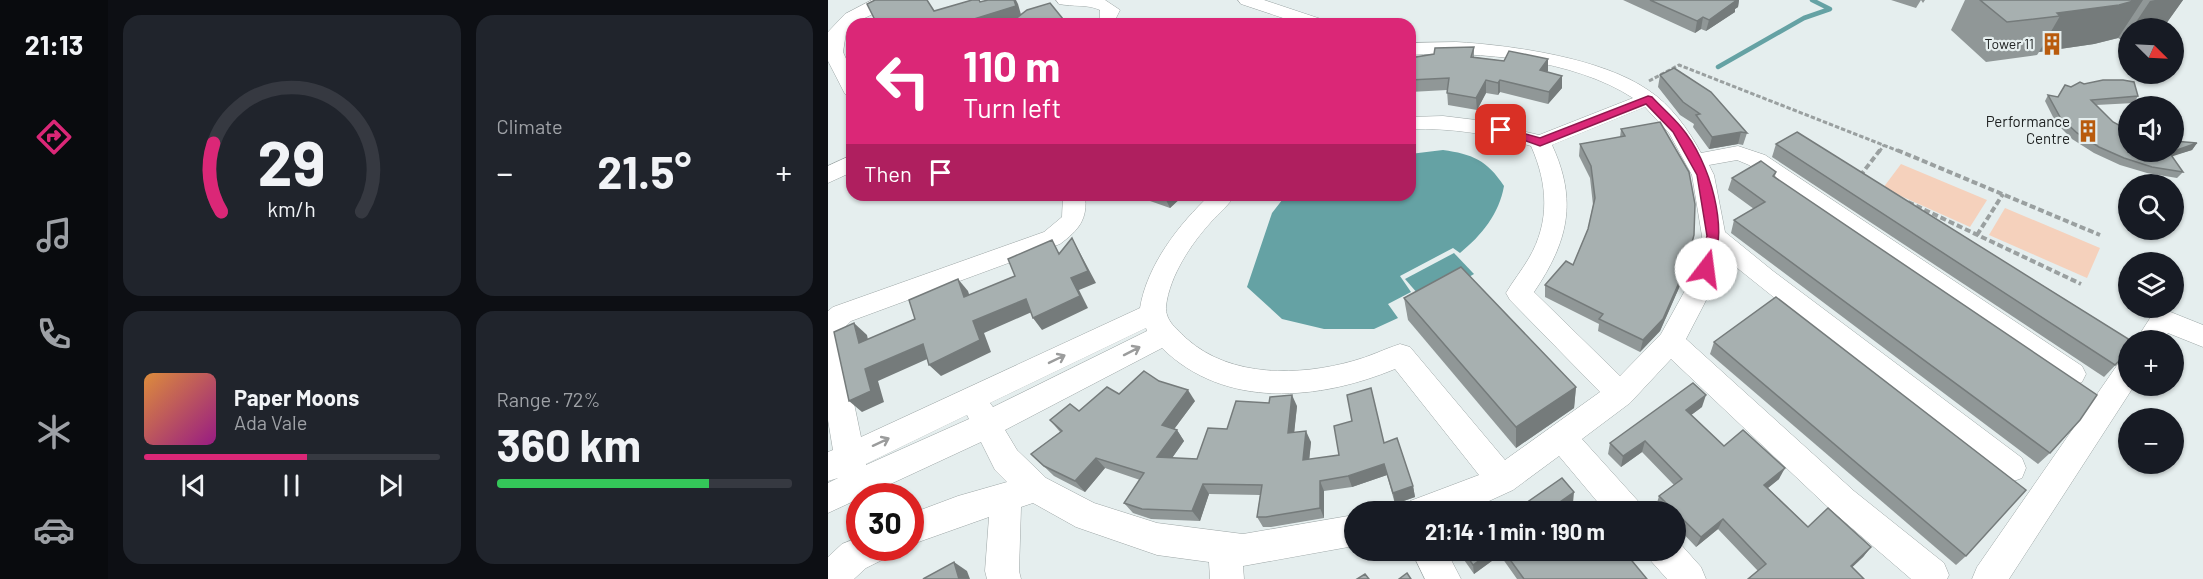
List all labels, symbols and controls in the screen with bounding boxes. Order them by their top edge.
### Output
north arrow [2118,18,2184,84]
map controls [2118,18,2184,474]
text: 21:13 [25,28,83,60]
building icon: Tower 11 [2039,31,2065,57]
place label: Tower 11 [1985,35,2034,52]
text: 110 m [963,40,1060,90]
icon: left [864,42,942,120]
text: Turn left [963,91,1061,123]
button: sound [2118,96,2184,162]
pin [1475,104,1526,155]
place label: Performance Centre [1986,112,2070,147]
icon: arrive [1484,113,1517,146]
text: Climate [497,114,563,138]
icon: directions [33,116,75,158]
building icon: Performance Centre [2075,118,2101,144]
text: 29 [258,124,326,198]
text: 21.5° [597,144,691,198]
text: − [497,152,513,192]
text: + [776,152,792,192]
icon: arrive [924,156,957,189]
text: Then [864,160,912,186]
button: search [2118,174,2184,240]
text: km/h [267,197,316,222]
icon: music [33,214,75,256]
position arrow [1674,237,1738,301]
button: layers [2118,252,2184,318]
icon: phone [33,313,75,355]
button: + [2118,330,2184,396]
one-way arrow [1123,345,1141,357]
one-way arrow [1048,352,1066,364]
text: Paper Moons [234,384,359,410]
text: Range · 72% [497,387,600,411]
button: − [2118,408,2184,474]
text: Ada Vale [234,410,307,434]
icon: climate [33,411,75,453]
text: 360 km [497,417,641,471]
one-way arrow [871,436,889,448]
icon: previous [177,469,210,502]
icon: pause [275,469,308,502]
icon: next [374,469,407,502]
speed limit sign: 30 [846,483,924,561]
icon: car [33,509,75,551]
text: 21:14 · 1 min · 190 m [1425,518,1605,544]

